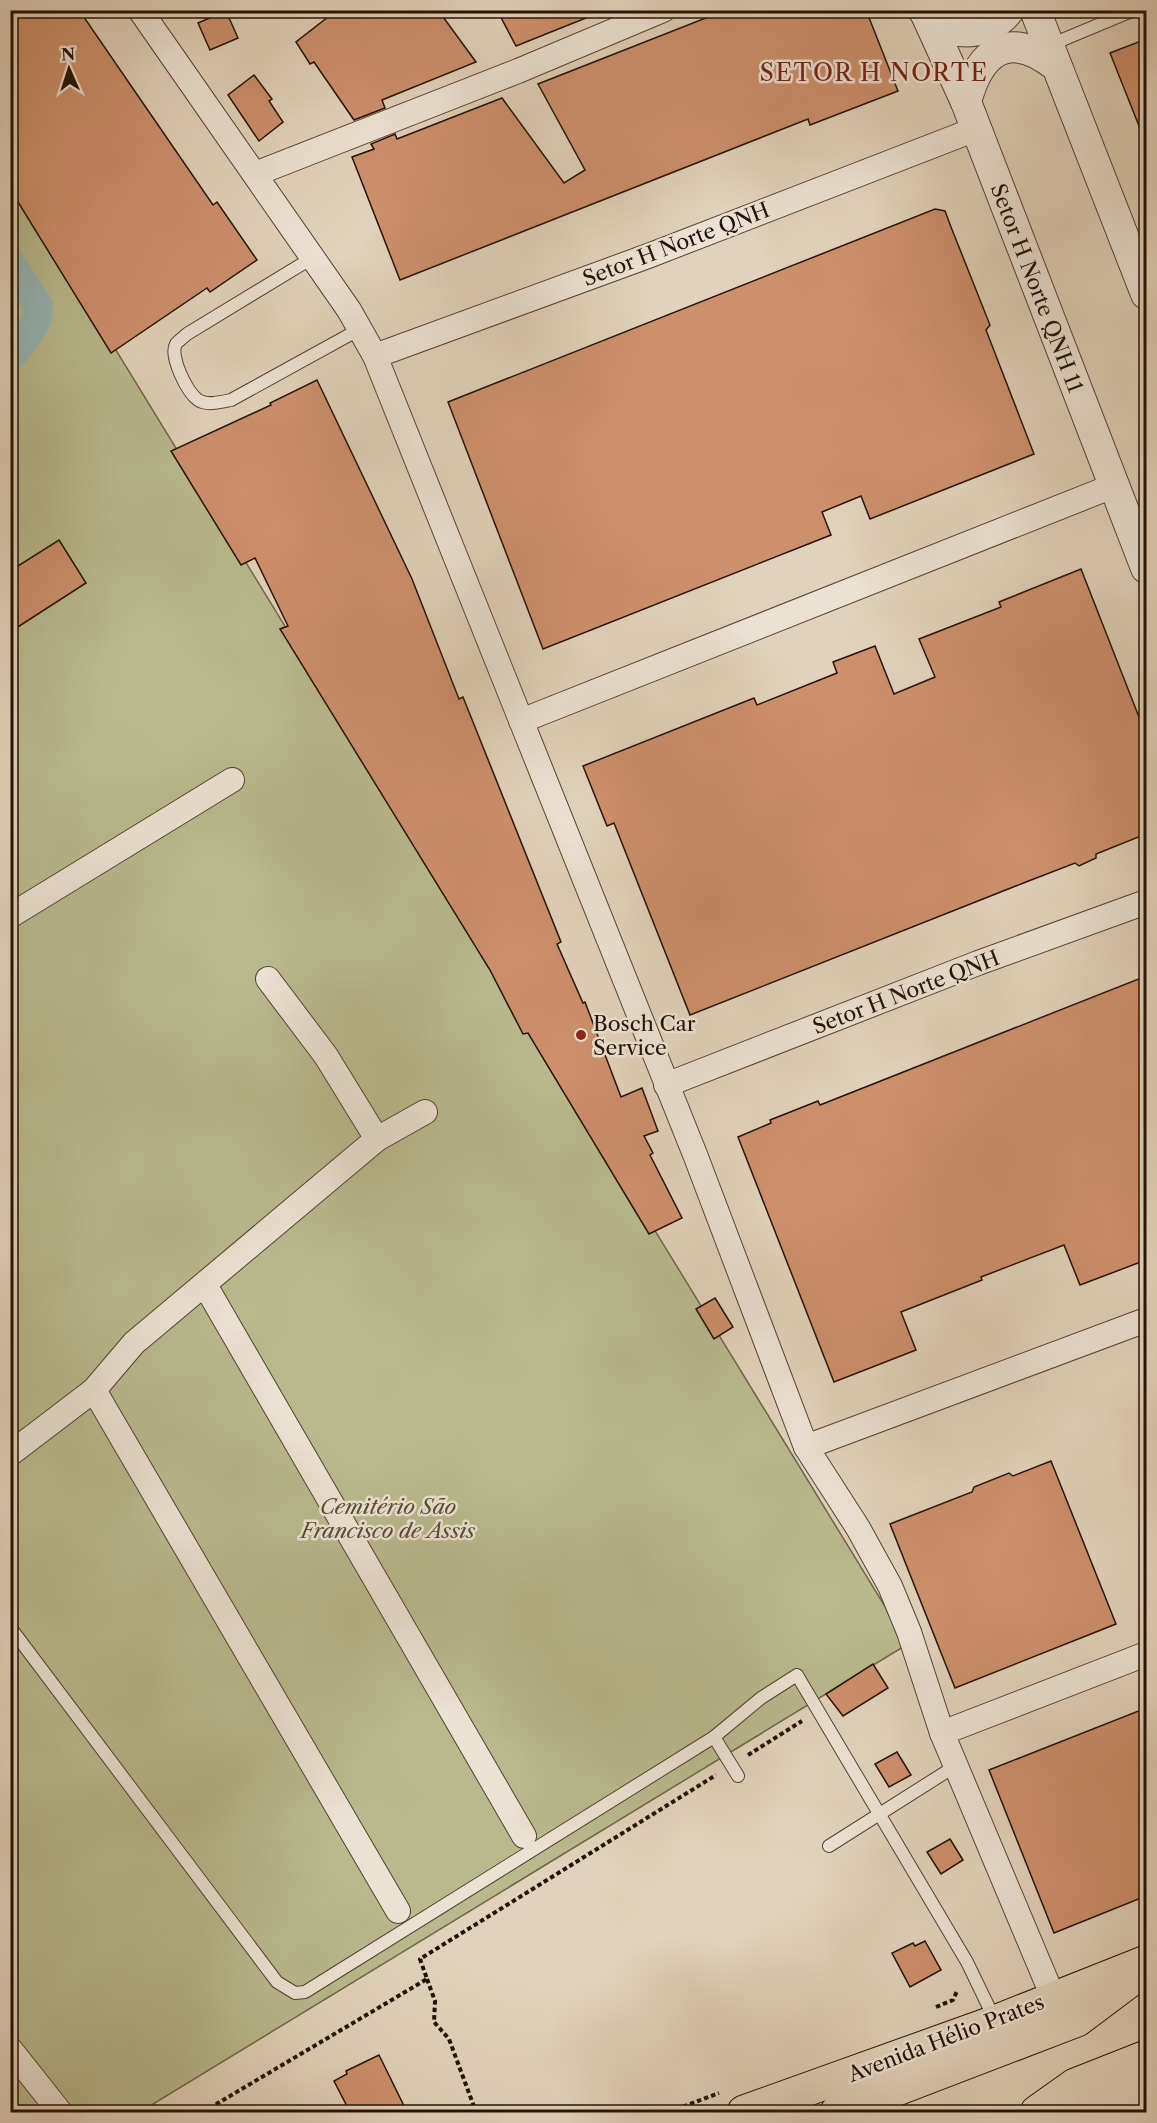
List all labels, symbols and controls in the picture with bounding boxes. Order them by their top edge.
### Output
north arrow [39,39,99,99]
text: N [61,44,76,64]
district label: SETOR H NORTE [760,58,988,87]
street label: Setor H Norte QNH 11 [986,180,1088,396]
street label: Setor H Norte QNH [579,197,773,291]
street label: Setor H Norte QNH [809,945,1003,1039]
place label: Bosch Car Service [593,1011,696,1060]
marker: Bosch Car Service [574,1028,588,1042]
park label: Cemitério São Francisco de Assis [299,1494,476,1543]
street label: Avenida Hélio Prates [844,1989,1048,2087]

